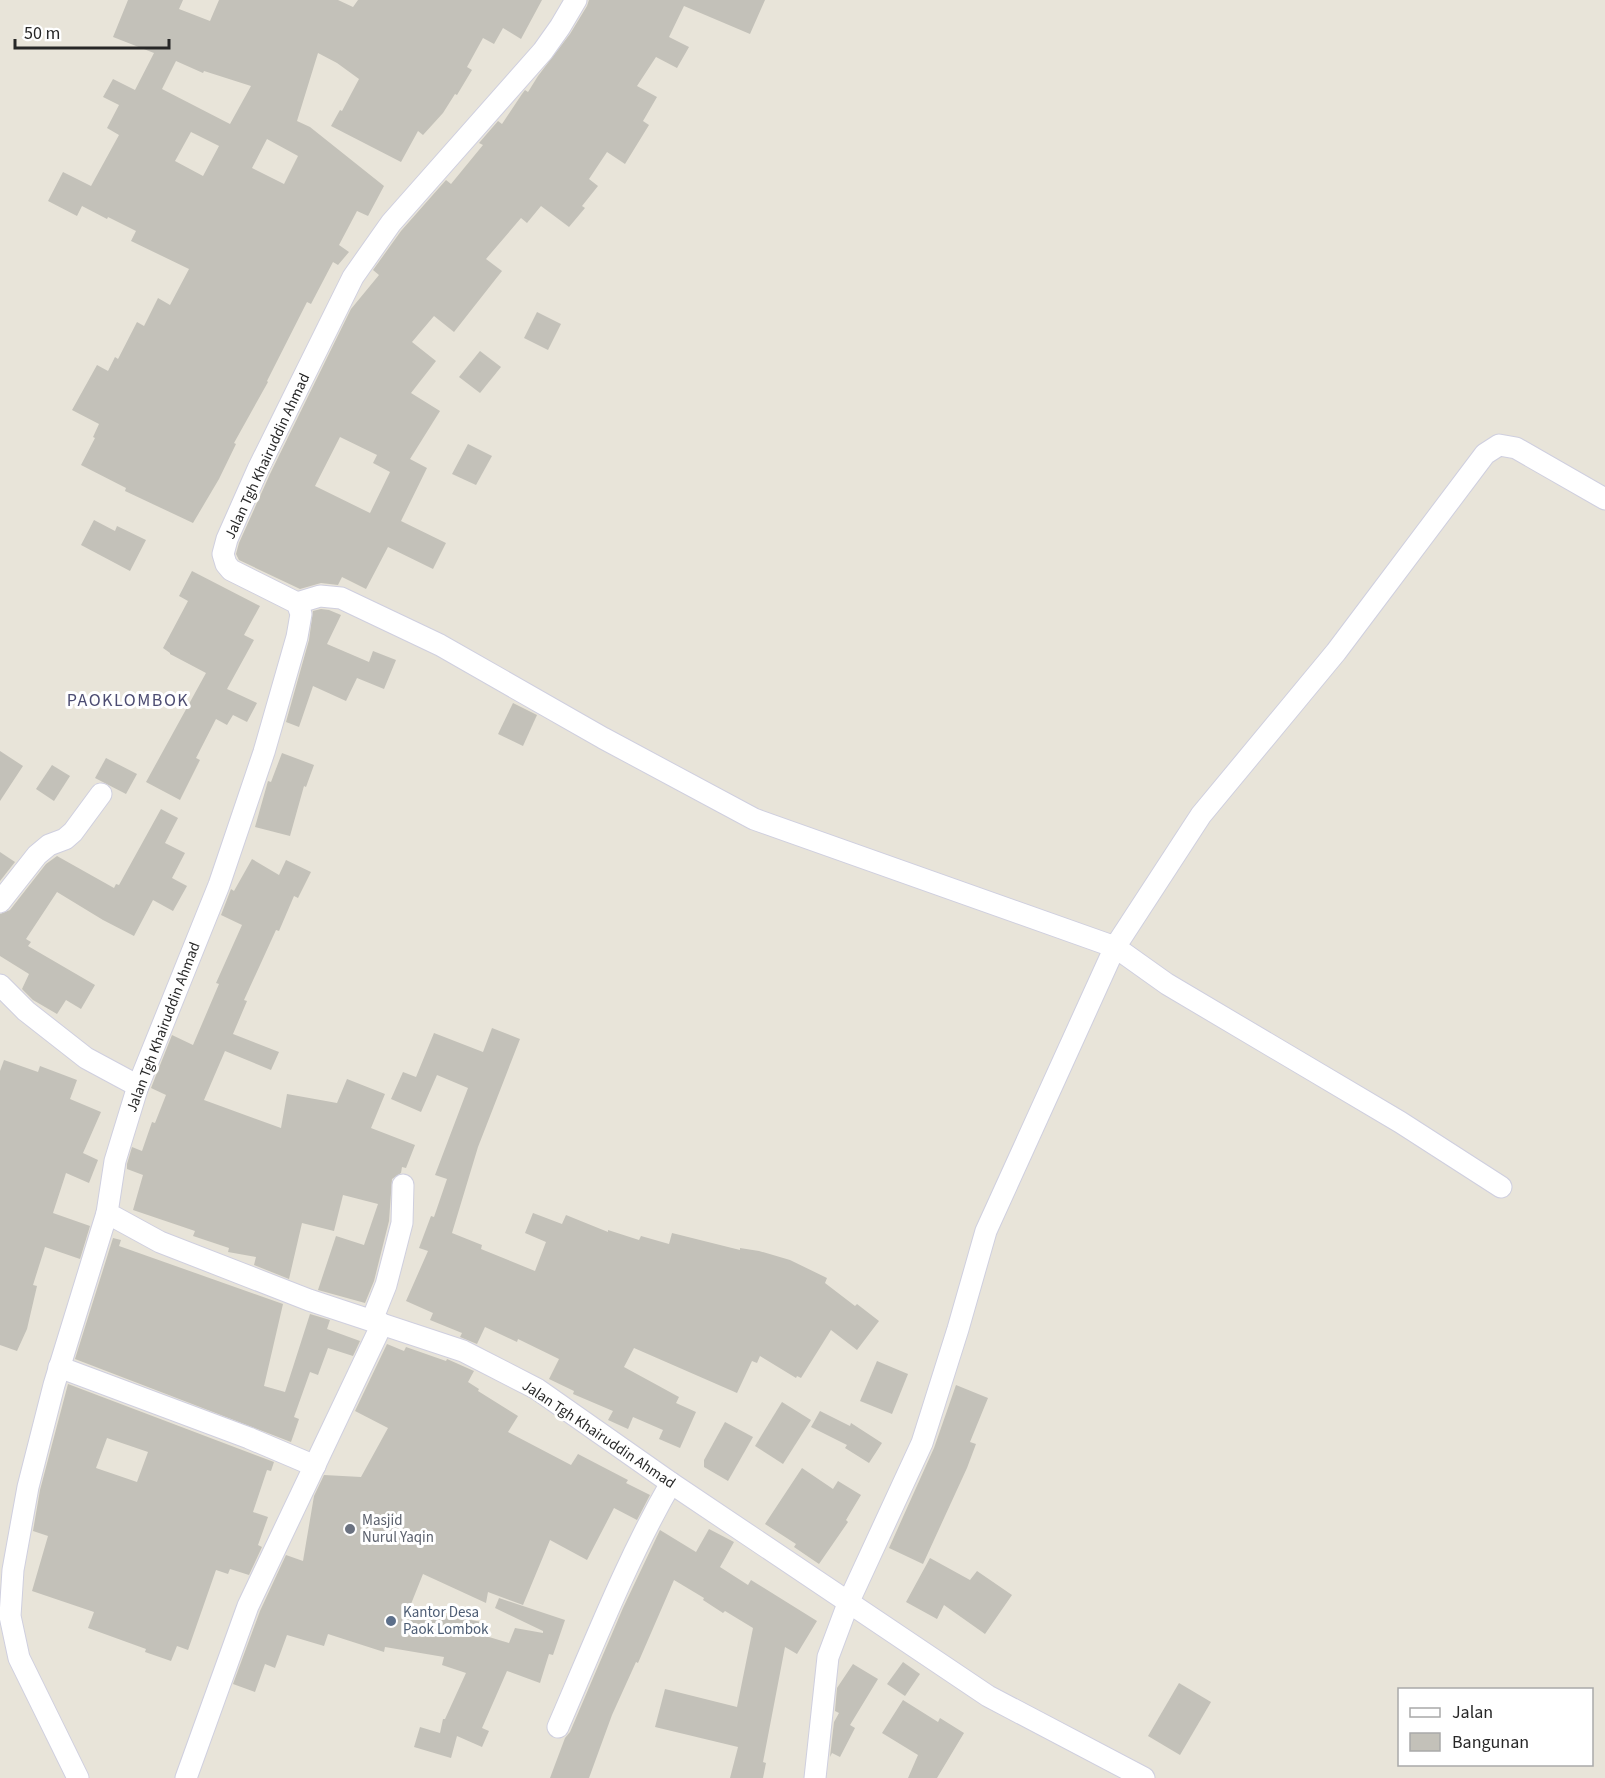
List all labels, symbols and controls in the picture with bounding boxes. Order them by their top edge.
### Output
scale bar [15,12,170,50]
text: 50 m [24,21,60,46]
street label: Jalan Tgh Khairuddin Ahmad [220,370,315,543]
district label: PAOKLOMBOK [67,688,189,713]
street label: Jalan Tgh Khairuddin Ahmad [121,939,206,1115]
street label: Jalan Tgh Khairuddin Ahmad [518,1375,679,1494]
place label: Masjid Nurul Yaqin [362,1510,434,1548]
marker: Masjid Nurul Yaqin [343,1522,357,1536]
place label: Kantor Desa Paok Lombok [403,1602,489,1640]
marker: Kantor Desa Paok Lombok [384,1614,398,1628]
legend [1398,1688,1593,1766]
text: Jalan [1452,1700,1493,1725]
text: Bangunan [1452,1730,1529,1755]

